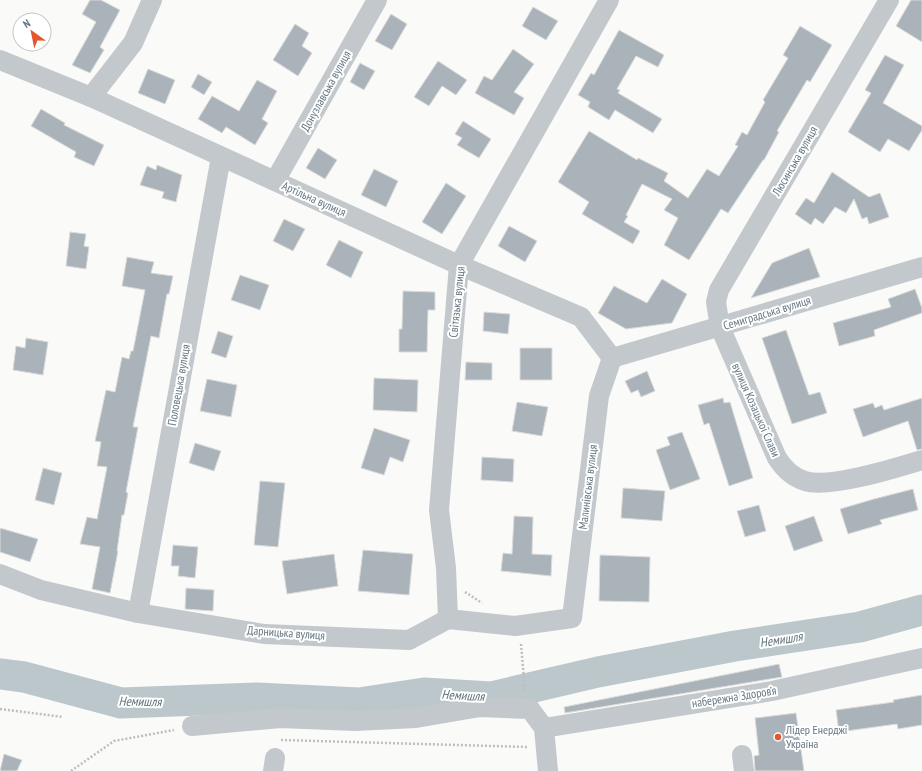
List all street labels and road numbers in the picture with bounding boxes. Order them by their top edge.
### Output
street label: Донузлавська вулиця [297,47,354,134]
street label: Люсинська вулиця [768,123,821,199]
street label: Артільна вулиця [280,178,349,219]
street label: Світязька вулиця [445,265,468,338]
street label: Семиградська вулиця [721,292,813,333]
street label: Половецька вулиця [164,343,193,427]
street label: вулиця Козацької Слави [729,361,784,459]
street label: Малинівська вулиця [575,443,600,530]
street label: Дарницька вулиця [247,622,326,643]
street label: набережна Здоров’я [691,682,778,711]

